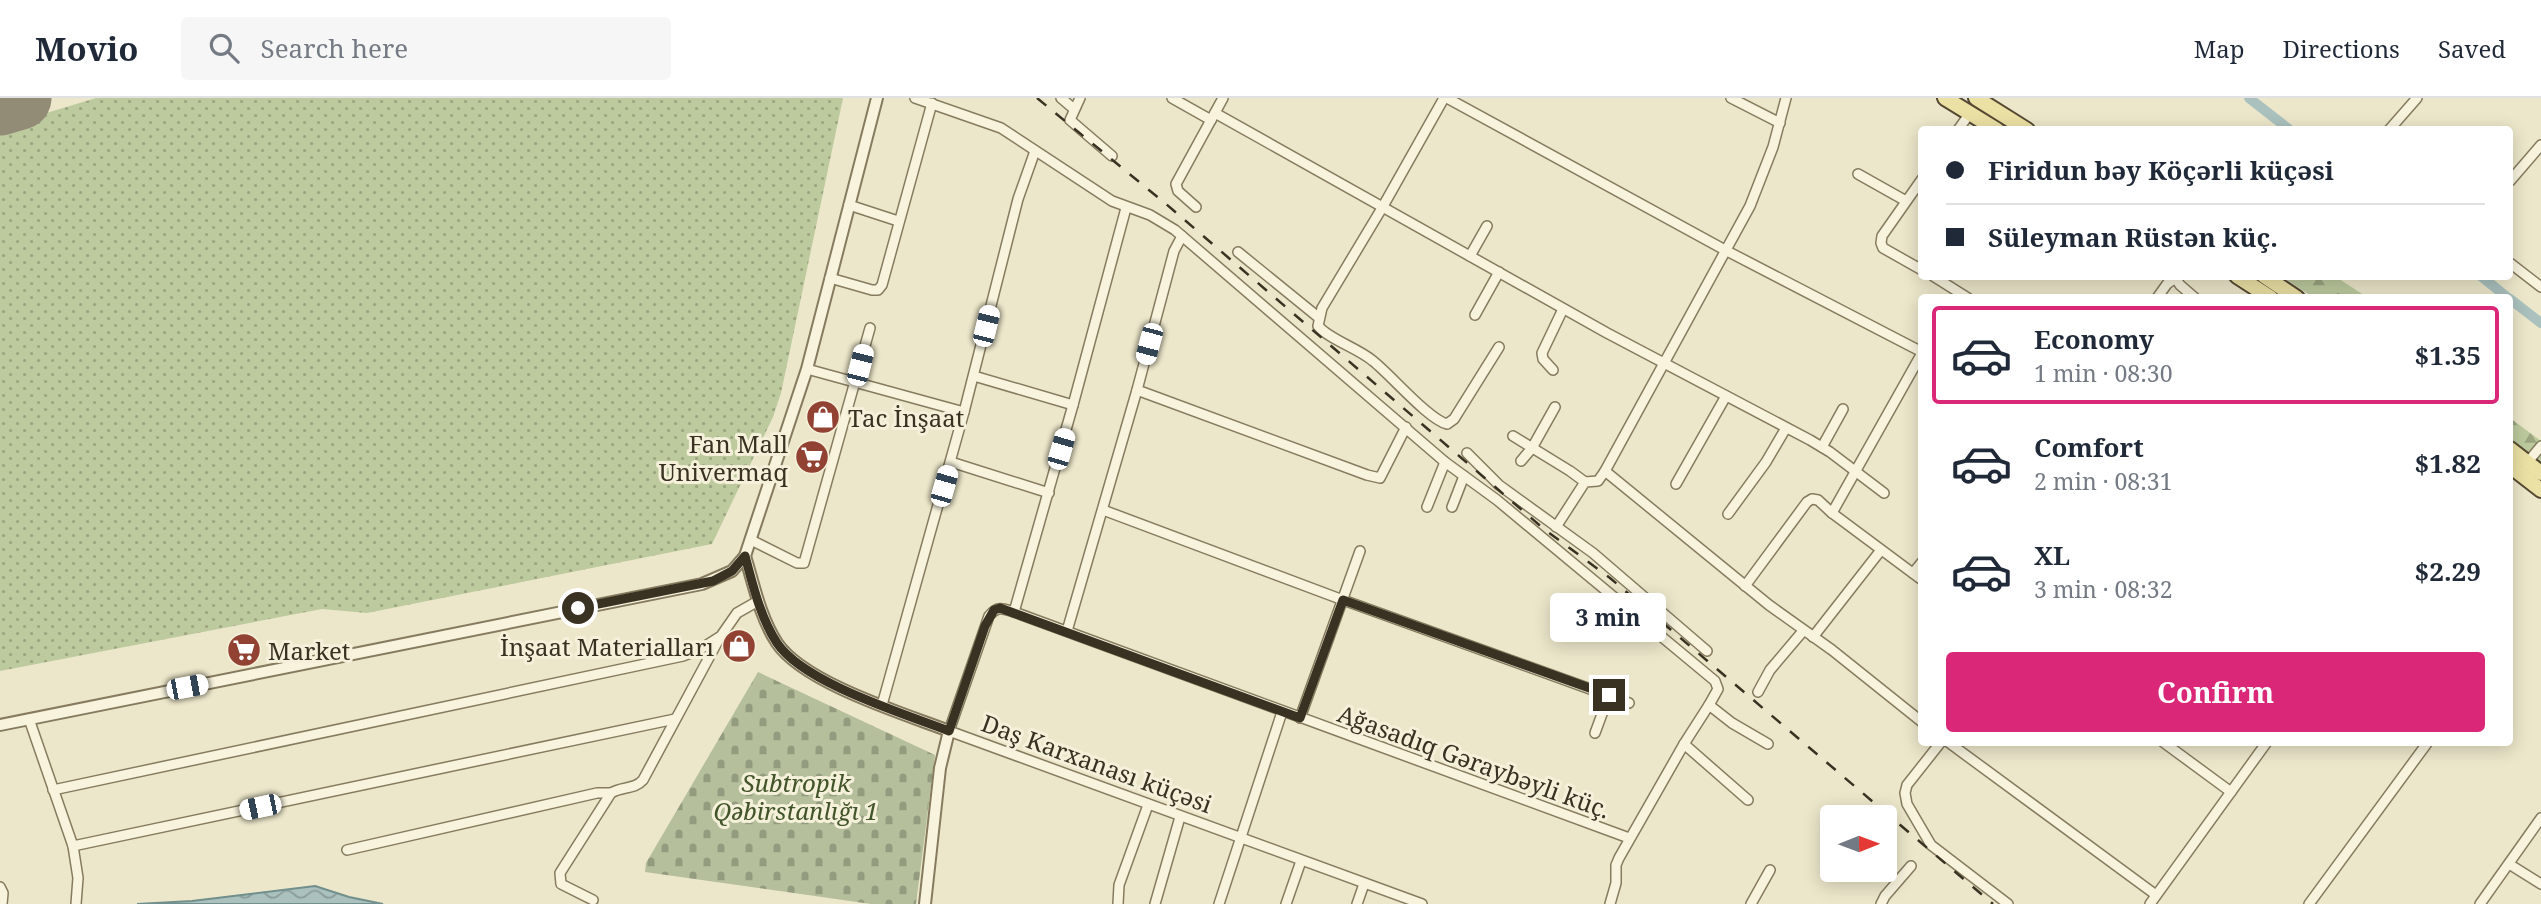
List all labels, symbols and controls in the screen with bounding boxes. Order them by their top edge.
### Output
search box [181,17,671,80]
text: Movio [35,26,139,71]
icon: search [205,29,243,67]
text: Search here [261,30,408,66]
text: Map [2194,32,2245,65]
text: Directions [2283,32,2400,65]
text: Saved [2438,32,2506,65]
text: Firidun bəy Köçərli küçəsi [1988,152,2334,188]
text: Süleyman Rüstən küç. [1988,219,2278,255]
car [971,303,1002,349]
car [1134,321,1165,367]
text: Economy [2034,321,2154,357]
icon: car [1950,324,2013,387]
text: $1.35 [2415,337,2481,373]
car [845,342,876,388]
text: 1 min · 08:30 [2034,357,2172,389]
shop icon: Tac İnşaat [804,398,842,436]
place label: Tac İnşaat [848,401,964,434]
car [1046,426,1077,472]
place label: Fan Mall Univermaq [659,427,789,488]
text: Comfort [2034,429,2144,465]
icon: car [1950,432,2013,495]
supermarket icon: Fan Mall Univermaq [793,438,831,476]
text: $1.82 [2415,445,2481,481]
car [929,463,960,509]
text: 2 min · 08:31 [2034,465,2172,497]
text: XL [2034,537,2070,573]
icon: car [1950,540,2013,603]
text: $2.29 [2415,553,2481,589]
text: 3 min · 08:32 [2034,573,2172,605]
route start [562,592,594,624]
callout: 3 min [1551,594,1667,642]
text: 3 min [1575,601,1641,633]
shop icon: İnşaat Materialları [720,627,758,665]
place label: İnşaat Materialları [500,630,714,663]
supermarket icon: Market [225,631,263,669]
place label: Market [268,634,350,667]
button: Confirm [1946,652,2485,732]
car [165,673,210,701]
route end [1593,679,1625,711]
street label: Ağasadıq Gəraybəyli küç. [1333,696,1615,826]
street label: Daş Karxanası küçəsi [977,706,1217,820]
park label: Subtropik Qəbirstanlığı 1 [714,766,878,827]
car [238,792,283,822]
north arrow [1820,805,1897,882]
map controls [1820,805,1897,882]

